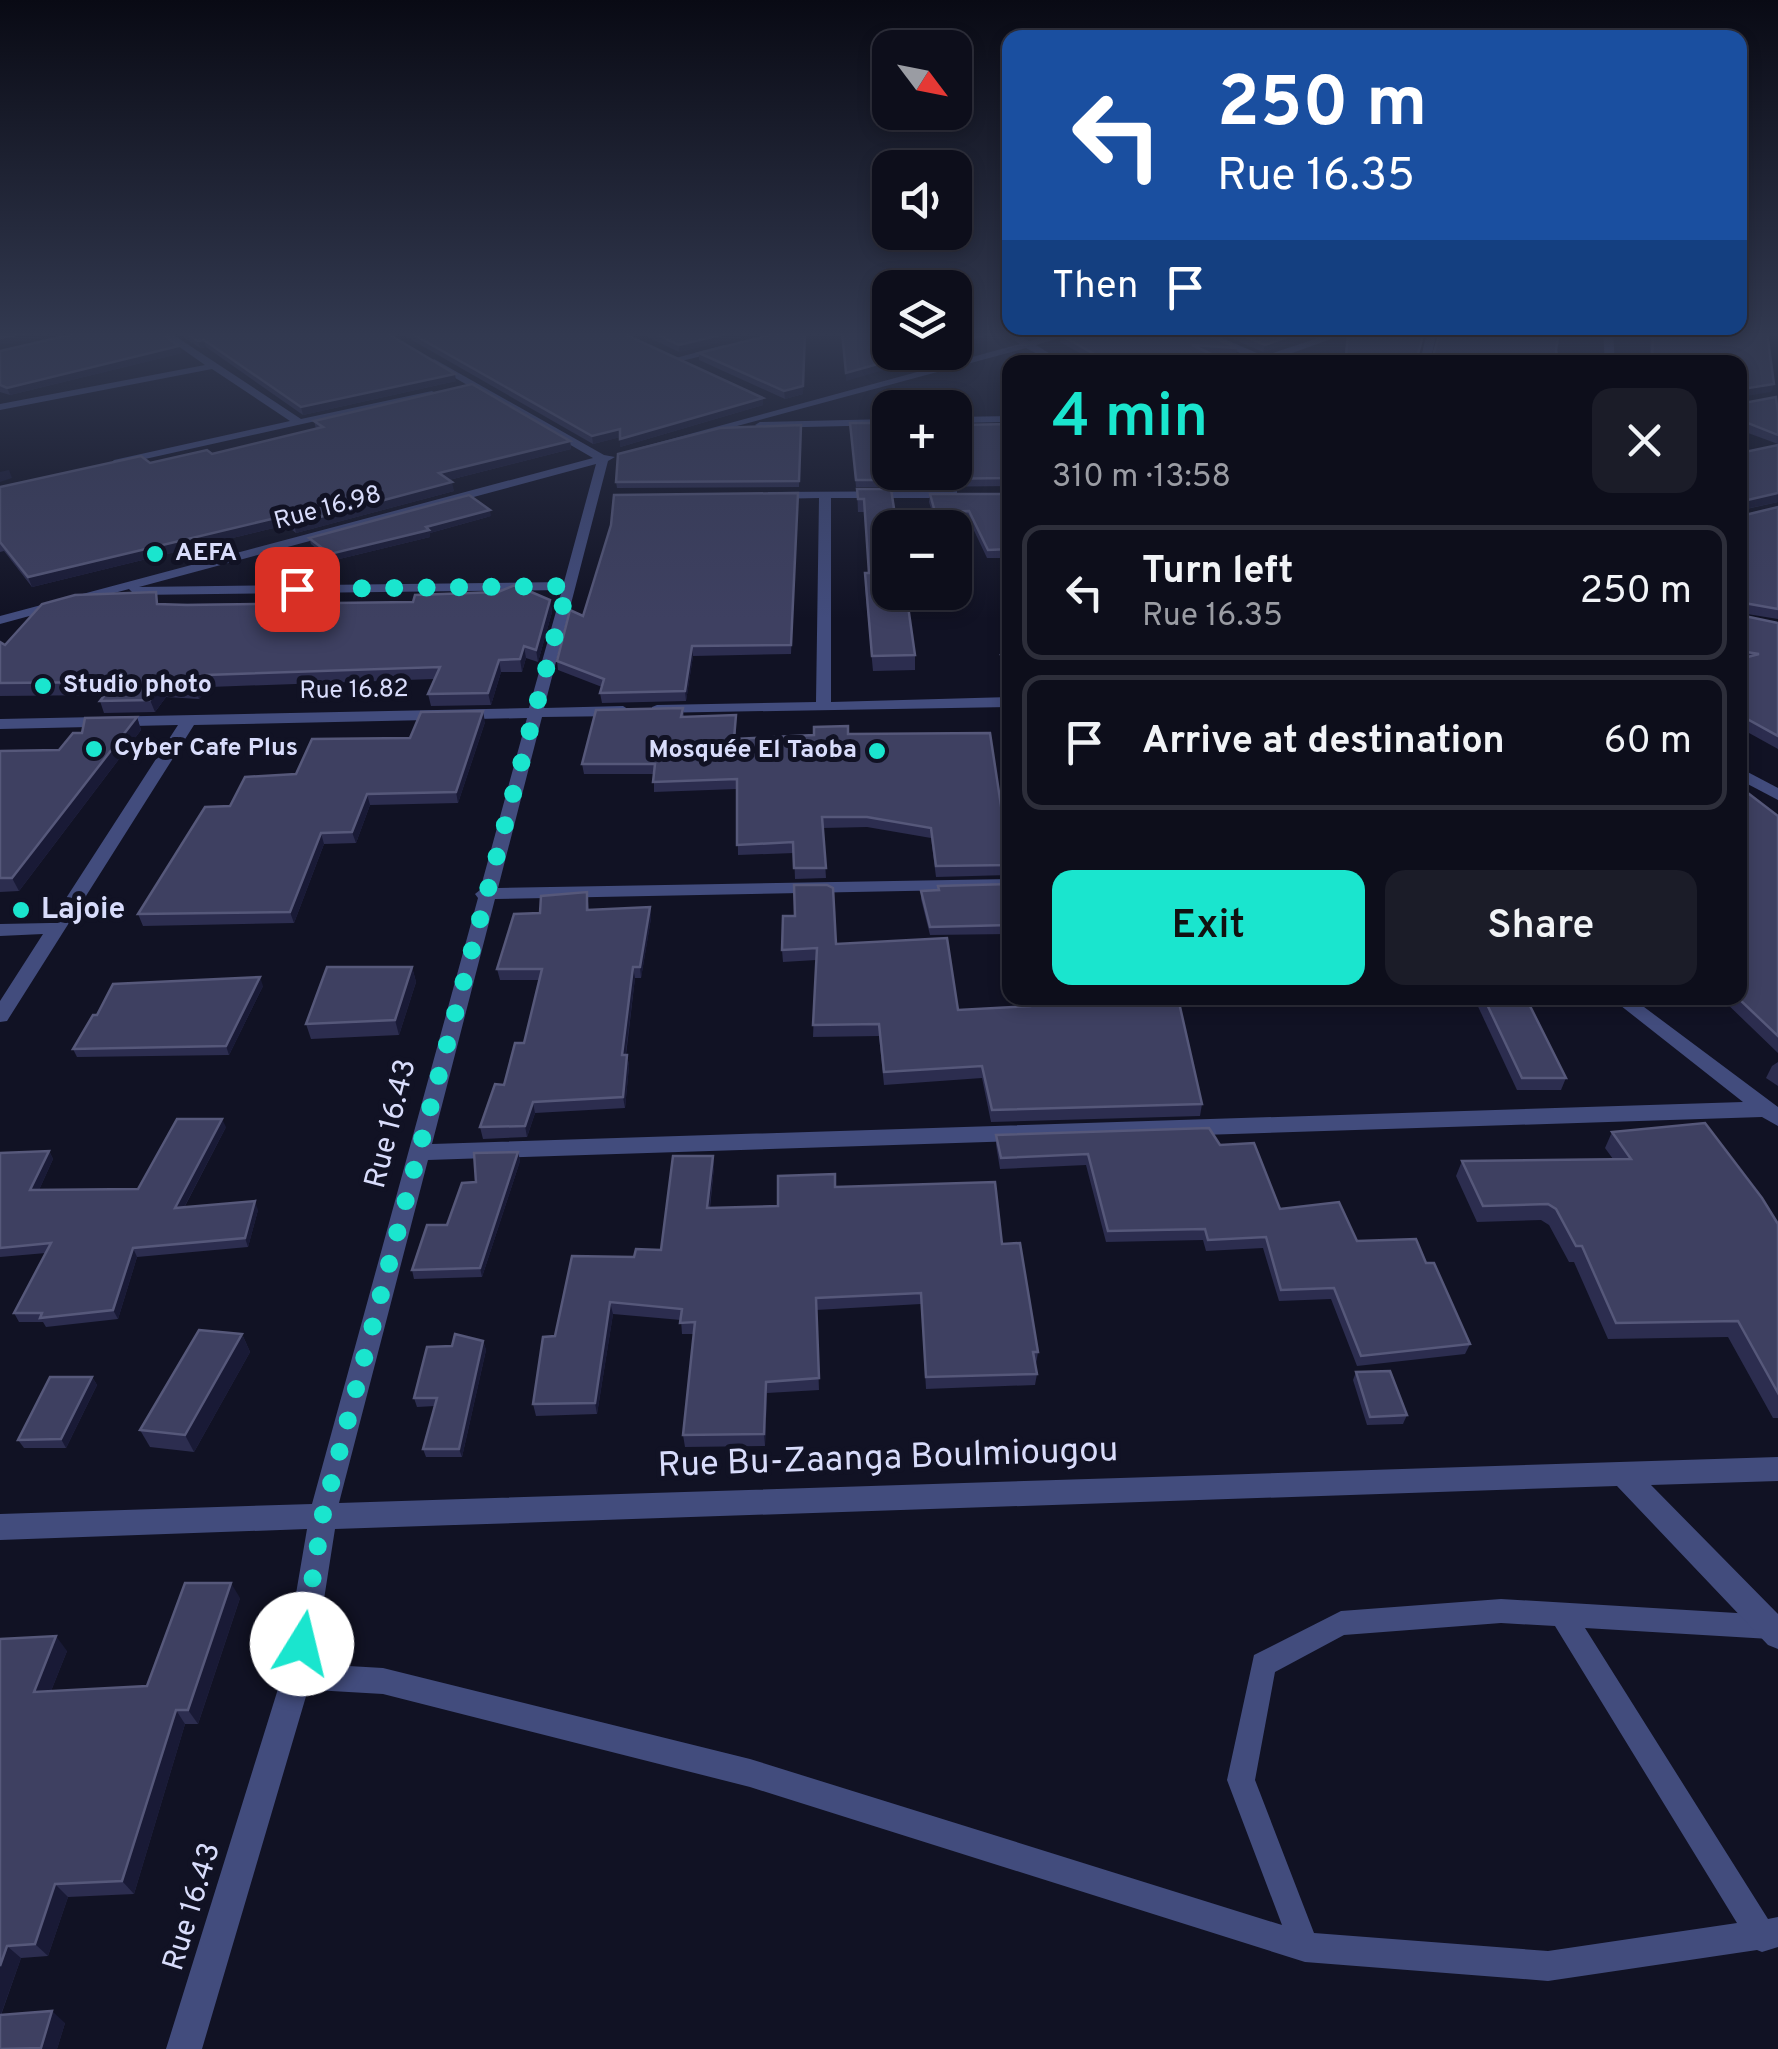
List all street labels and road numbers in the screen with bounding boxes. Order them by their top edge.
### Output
street label: Rue 16.98 [271,479,385,539]
street label: Rue 16.82 [299,674,409,708]
street label: Rue 16.43 [358,1055,426,1193]
street label: Rue Bu-Zaanga Boulmiougou [657,1429,1119,1489]
street label: Rue 16.43 [156,1838,230,1976]

